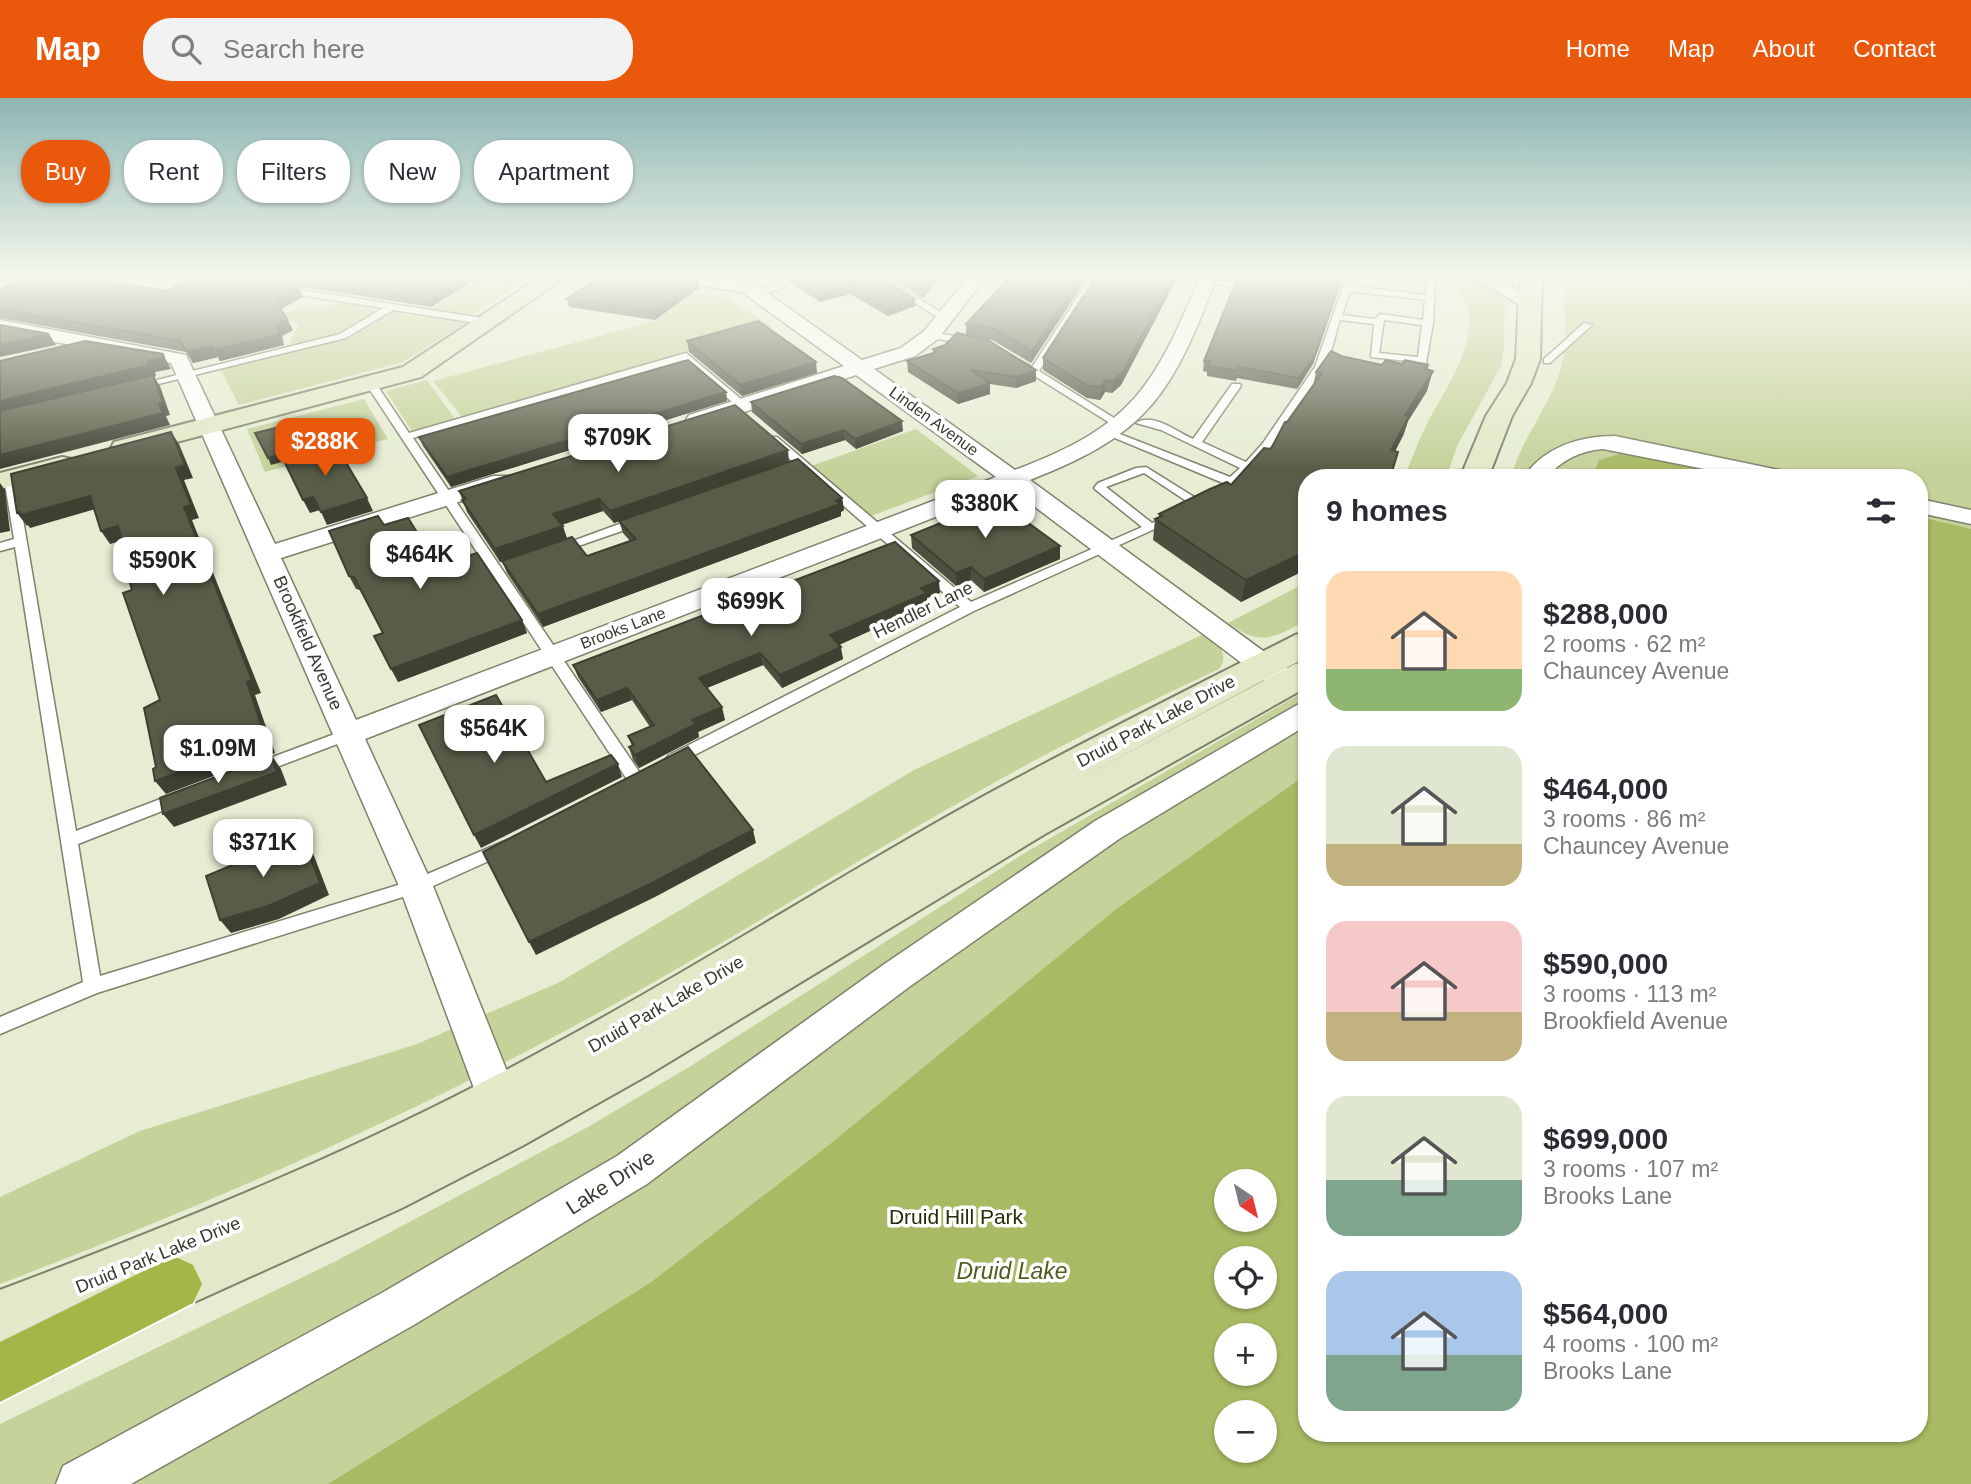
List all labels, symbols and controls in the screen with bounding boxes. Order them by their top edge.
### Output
search box [143,18,633,81]
text: Map [35,30,101,67]
icon: search [167,30,205,68]
text: Search here [223,34,365,64]
text: Home [1566,35,1630,62]
text: Map [1668,35,1715,62]
text: About [1753,35,1815,62]
text: Contact [1853,35,1936,62]
chip: Buy [21,140,110,203]
chip: Rent [124,140,223,203]
chip: Filters [237,140,350,203]
chip: New [364,140,460,203]
chip: Apartment [474,140,633,203]
street label: Linden Avenue [886,383,982,459]
pin: $709K [569,414,667,474]
pin: $288K [276,418,374,478]
text: $709K [584,424,652,450]
text: $288K [291,428,359,454]
pin: $380K [936,480,1034,540]
text: $380K [951,490,1019,516]
icon: filters [1862,492,1900,530]
text: 9 homes [1326,494,1448,527]
pin: $464K [371,532,469,591]
pin: $590K [114,538,212,597]
text: $464K [386,541,454,567]
text: $590K [129,547,197,573]
street label: Brookfield Avenue [269,573,347,713]
street label: Hendler Lane [870,577,976,643]
pin: $699K [702,578,800,638]
text: $699K [717,588,785,614]
text: $288,000 [1543,597,1668,630]
icon: home [1382,599,1466,683]
street label: Brooks Lane [578,604,668,652]
text: 2 rooms · 62 m² [1543,631,1705,657]
text: Chauncey Avenue [1543,658,1729,684]
street label: Druid Park Lake Drive [1074,671,1238,771]
pin: $564K [445,706,543,765]
text: $564K [460,715,528,741]
pin: $1.09M [161,726,275,785]
text: $1.09M [180,735,256,761]
text: $464,000 [1543,772,1668,805]
icon: home [1382,774,1466,858]
text: 3 rooms · 86 m² [1543,806,1705,832]
pin: $371K [214,820,312,879]
text: $371K [229,829,297,855]
text: Chauncey Avenue [1543,833,1729,859]
text: $590,000 [1543,947,1668,980]
icon: home [1382,949,1466,1033]
street label: Druid Park Lake Drive [585,951,747,1057]
text: 3 rooms · 113 m² [1543,981,1716,1007]
text: Brookfield Avenue [1543,1008,1728,1034]
text: $699,000 [1543,1122,1668,1155]
icon: home [1382,1124,1466,1208]
street label: Lake Drive [562,1145,658,1219]
text: 3 rooms · 107 m² [1543,1156,1718,1182]
north arrow [1214,1169,1278,1232]
map controls [1214,1169,1277,1463]
text: Brooks Lane [1543,1183,1672,1209]
park label: Druid Hill Park [889,1205,1024,1228]
street label: Druid Park Lake Drive [73,1213,243,1297]
button: locate [1214,1246,1277,1309]
water label: Druid Lake [956,1258,1068,1284]
text: $564,000 [1543,1297,1668,1330]
icon: home [1382,1299,1466,1383]
button: + [1214,1323,1277,1386]
text: 4 rooms · 100 m² [1543,1331,1718,1357]
text: Brooks Lane [1543,1358,1672,1384]
button: − [1214,1400,1277,1463]

